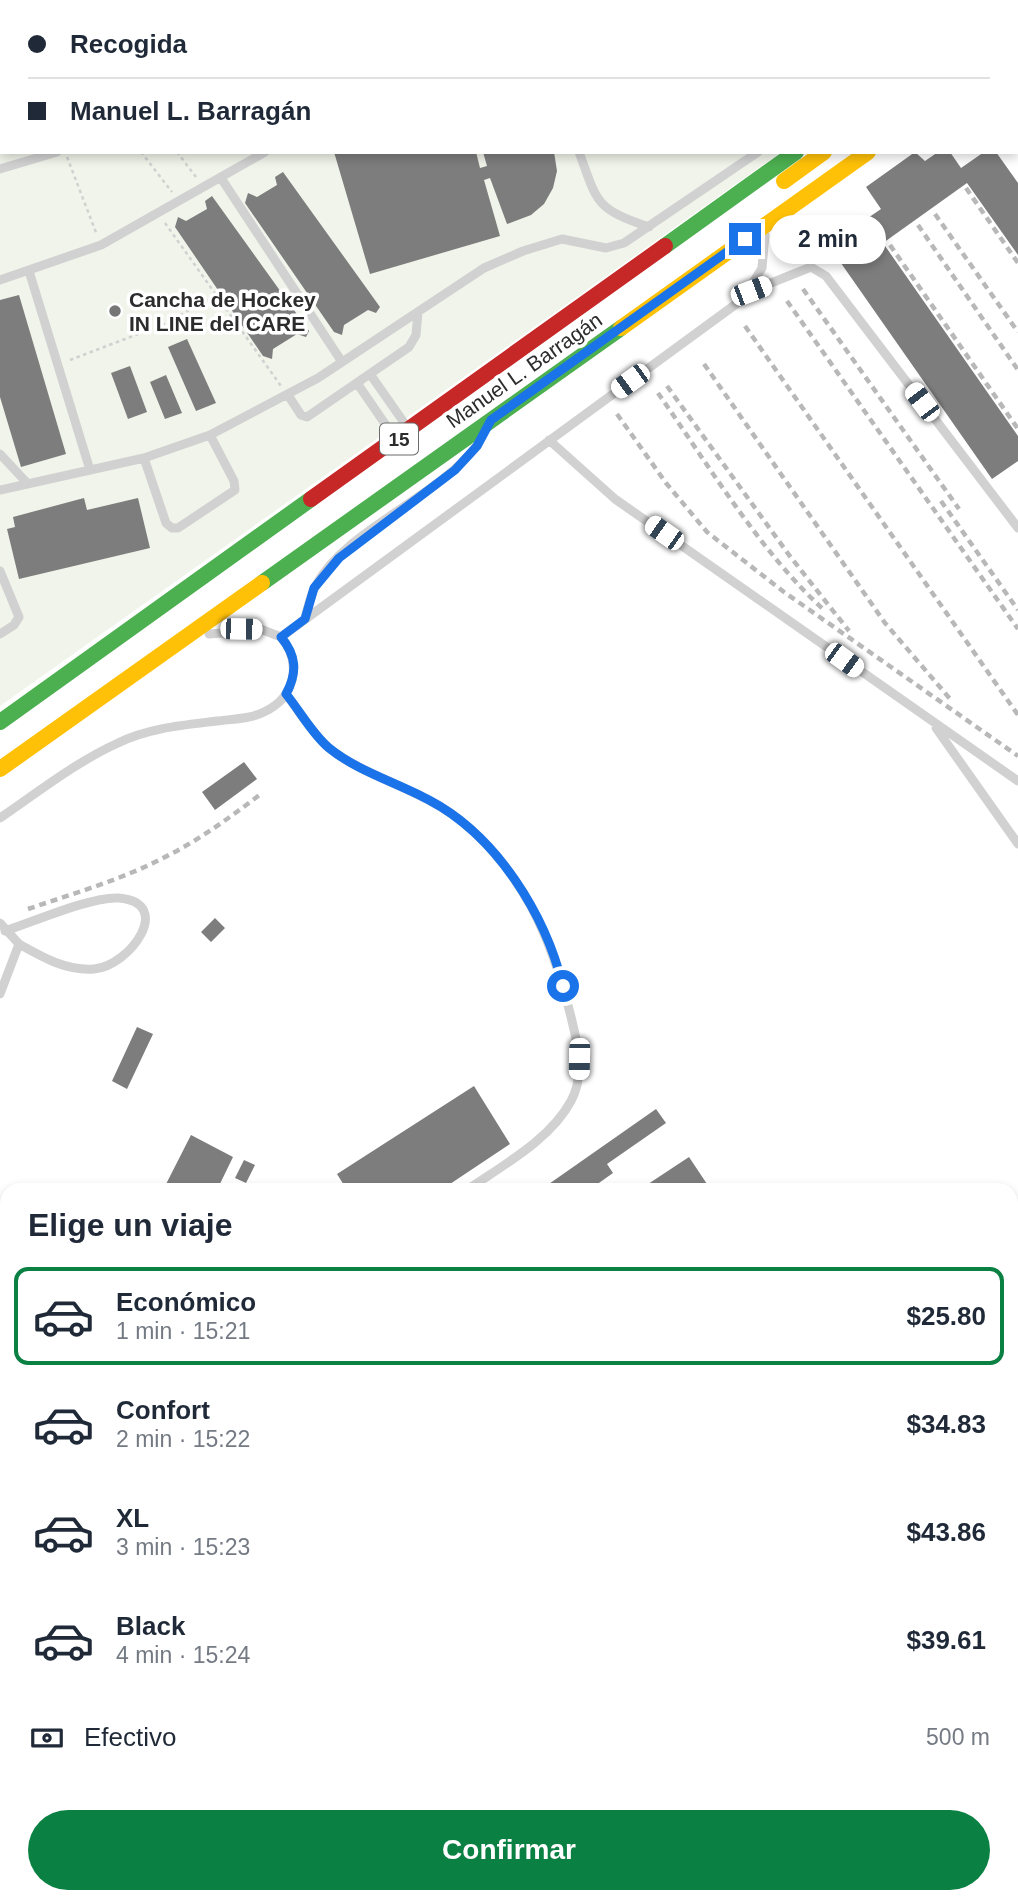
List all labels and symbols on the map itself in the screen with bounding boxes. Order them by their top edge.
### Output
callout: 2 min [770,215,885,264]
route end [729,223,761,255]
car [728,274,775,308]
place label: Cancha de Hockey IN LINE del CARE [129,288,316,335]
marker: Cancha de Hockey IN LINE del CARE [107,303,123,319]
street label: Manuel L. Barragán [442,308,606,432]
car [607,360,654,402]
car [901,379,944,425]
road number: 15 [380,424,418,454]
car [641,512,688,554]
car [220,618,263,640]
car [821,639,868,681]
route start [547,970,579,1002]
car [569,1038,590,1080]

